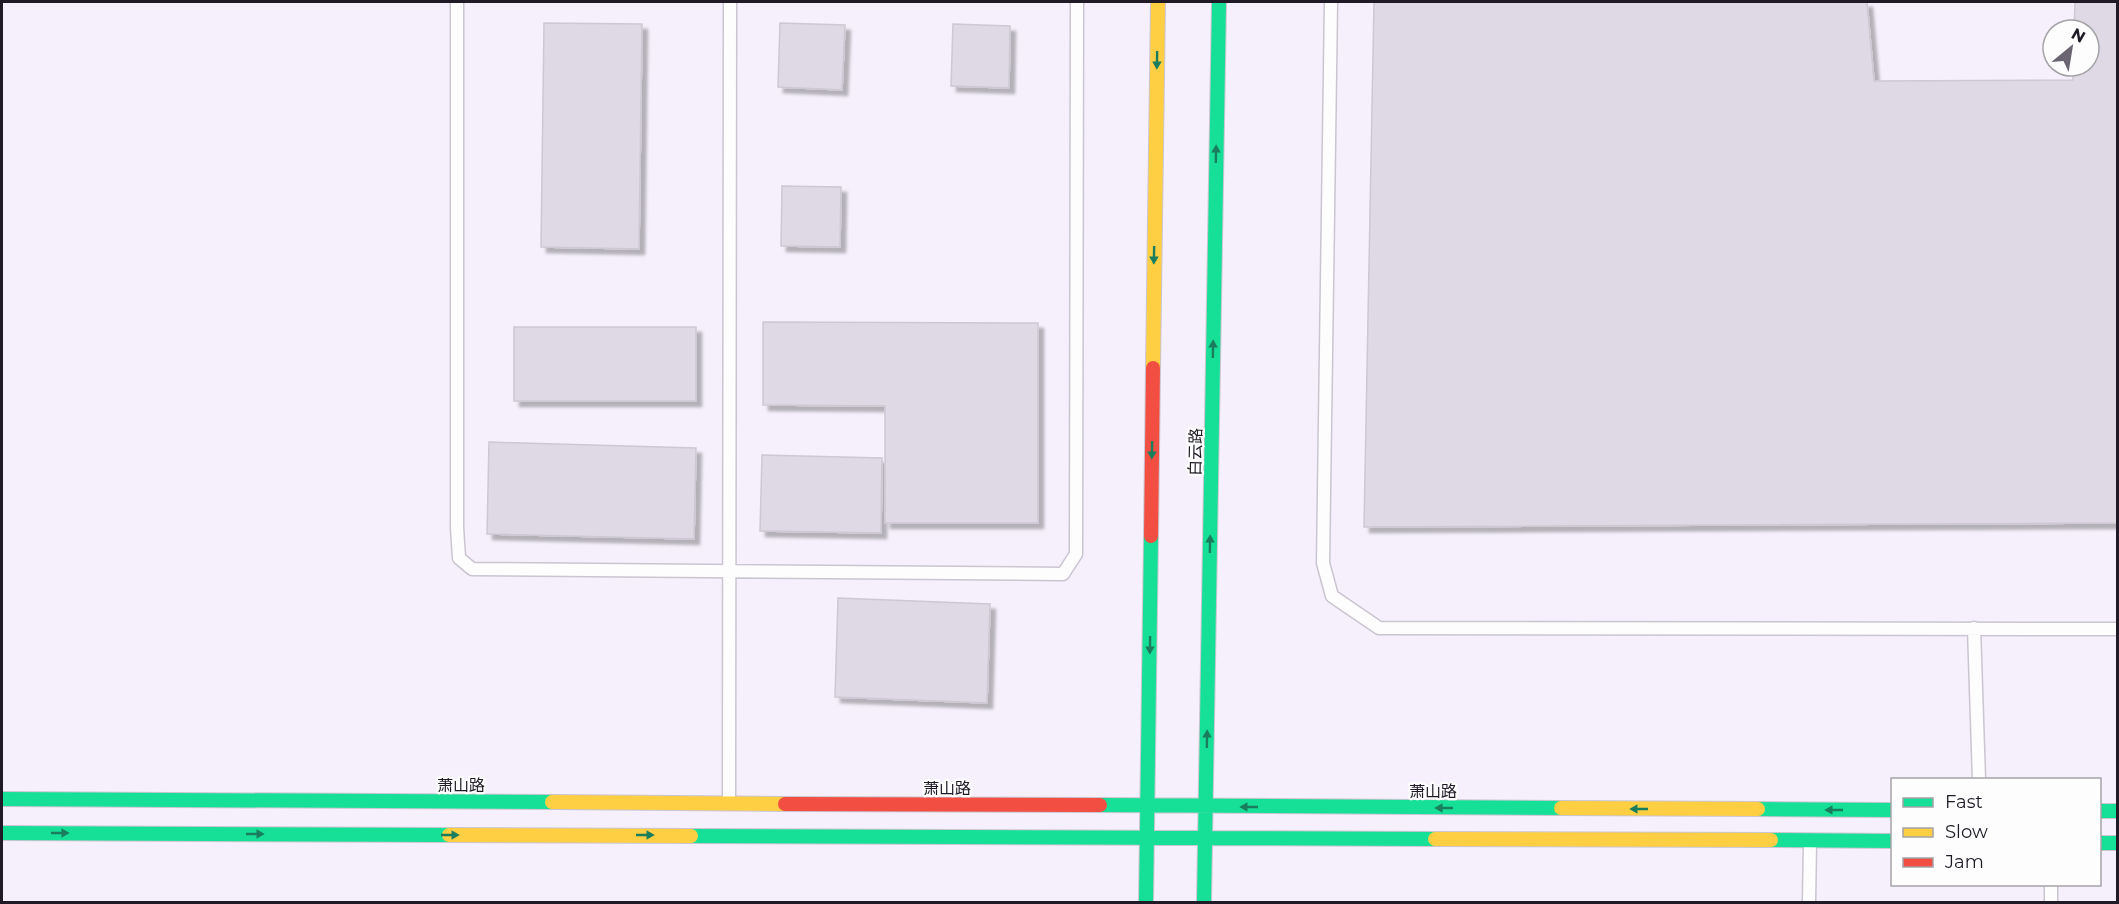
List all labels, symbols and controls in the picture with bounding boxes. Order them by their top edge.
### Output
north arrow [2041,18,2101,78]
text: N [2068,24,2089,47]
one-way arrow [1152,50,1162,69]
one-way arrow [1212,145,1221,164]
one-way arrow [1150,245,1159,264]
one-way arrow [1208,340,1218,359]
street label: 白云路 [1186,428,1205,476]
one-way arrow [1147,440,1157,459]
one-way arrow [1205,535,1215,554]
one-way arrow [1145,635,1154,654]
one-way arrow [1202,730,1212,749]
street label: 萧山路 [437,776,485,795]
legend [1891,778,2101,886]
street label: 萧山路 [923,779,971,798]
street label: 萧山路 [1409,782,1457,801]
text: Fast [1945,791,1983,813]
one-way arrow [1240,802,1259,812]
one-way arrow [1435,803,1454,812]
one-way arrow [1630,804,1649,813]
one-way arrow [1825,805,1844,814]
text: Slow [1945,821,1988,843]
one-way arrow [50,828,69,838]
one-way arrow [245,829,264,839]
one-way arrow [440,830,459,840]
one-way arrow [635,830,654,840]
text: Jam [1944,851,1984,873]

